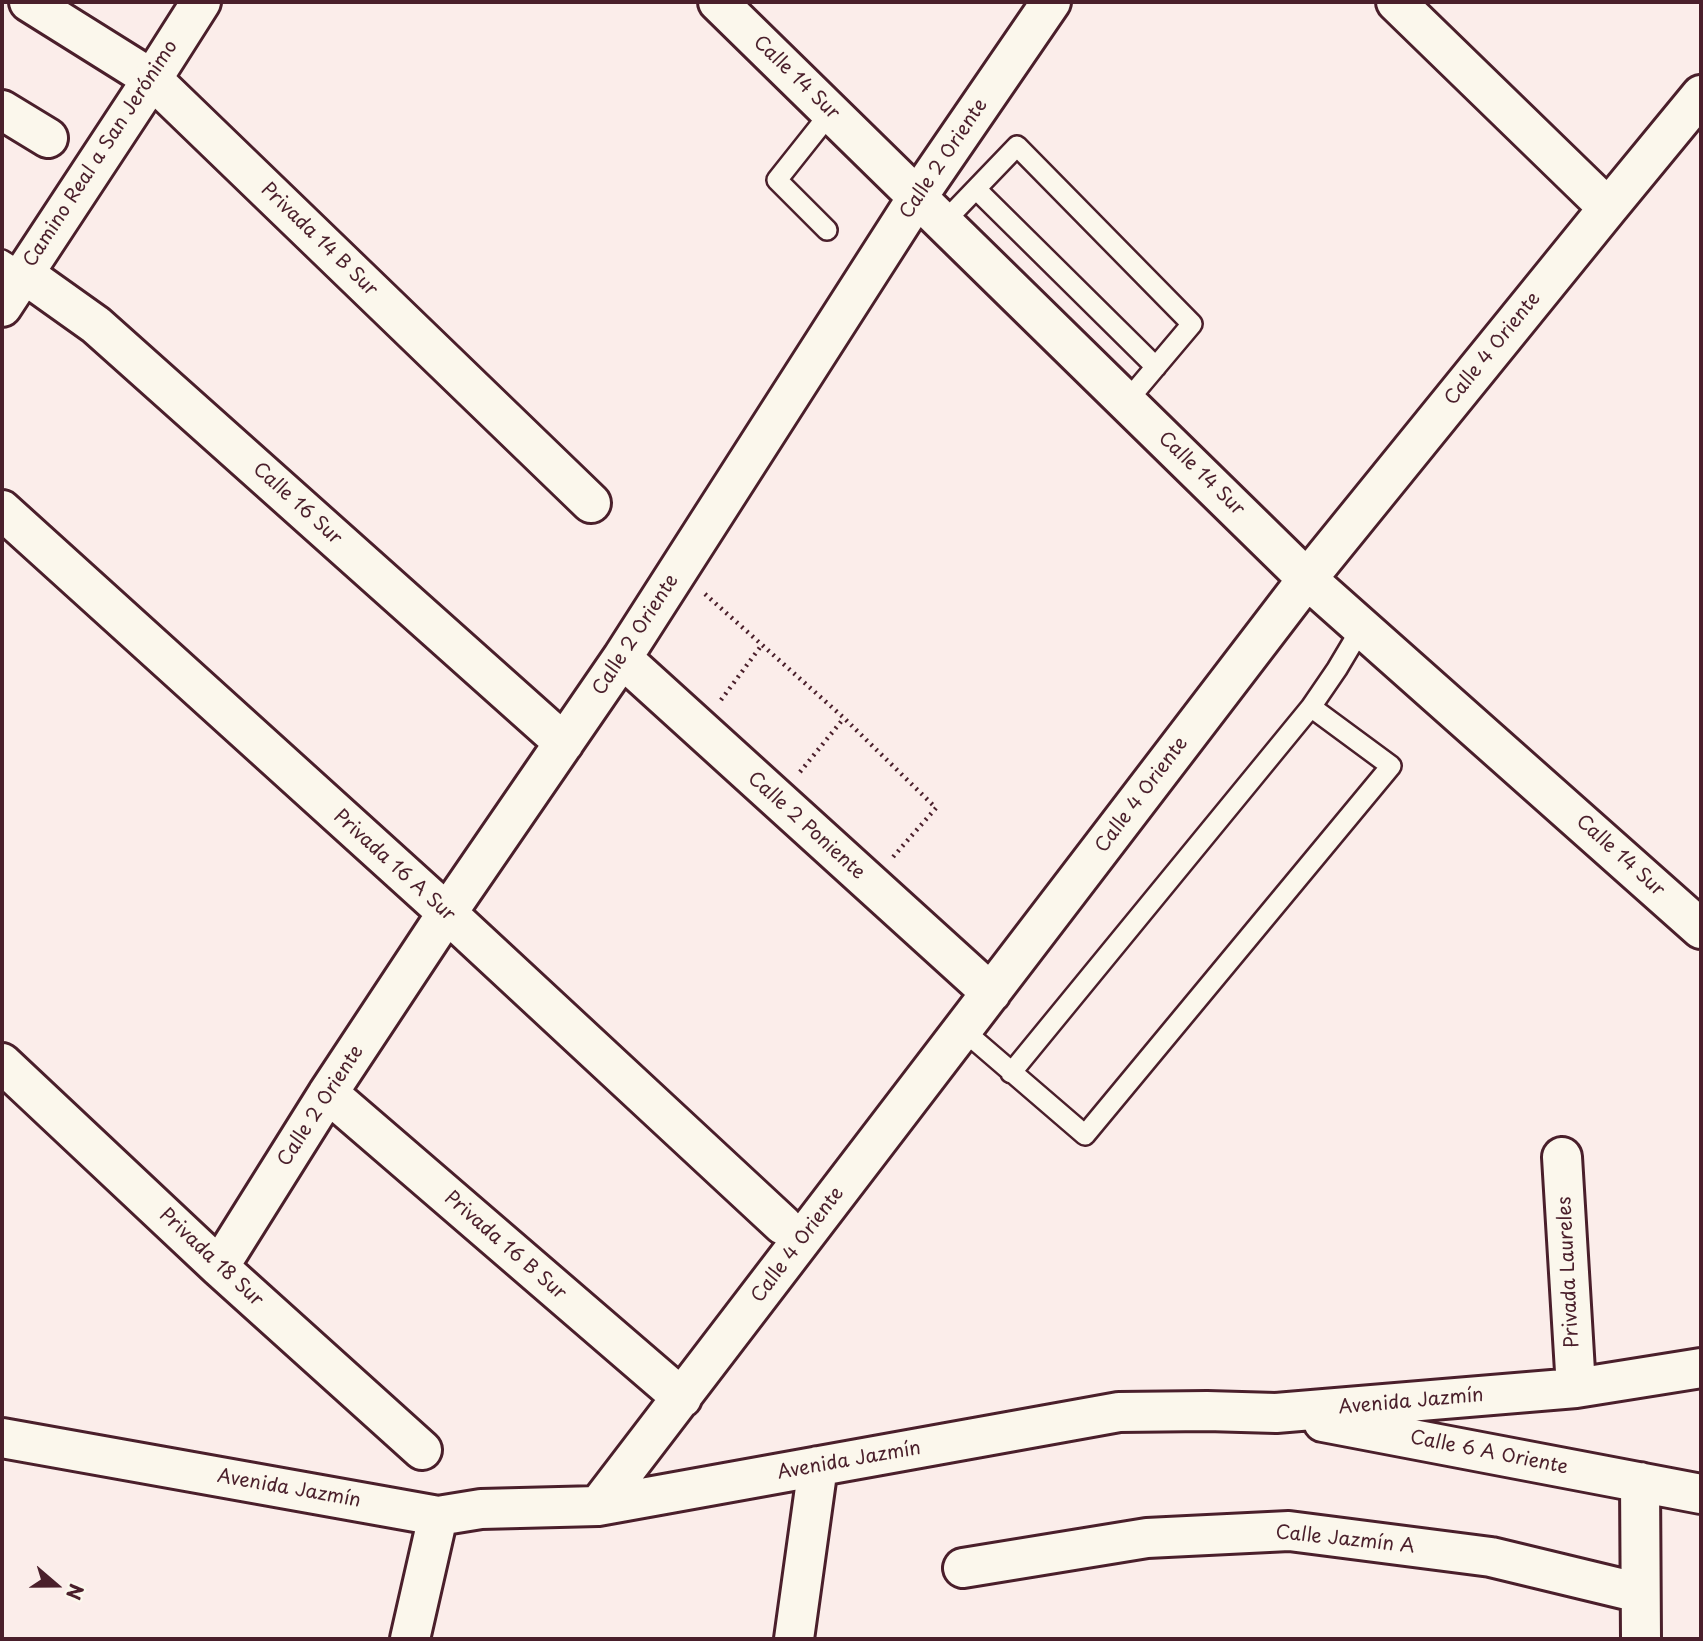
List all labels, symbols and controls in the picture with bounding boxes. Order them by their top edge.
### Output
street label: Calle 14 Sur [748,31,844,125]
street label: Camino Real a San Jerónimo [19,36,183,272]
street label: Calle 2 Oriente [895,95,993,223]
street label: Privada 14 B Sur [256,179,382,301]
street label: Calle 4 Oriente [1440,288,1546,410]
street label: Calle 14 Sur [1153,427,1249,521]
street label: Calle 16 Sur [248,458,346,550]
street label: Calle 2 Oriente [588,570,684,700]
street label: Calle 4 Oriente [1091,733,1193,857]
street label: Calle 2 Poniente [743,767,869,885]
street label: Privada 16 A Sur [328,805,460,927]
street label: Calle 14 Sur [1571,810,1669,902]
street label: Calle 2 Oriente [273,1041,369,1171]
street label: Calle 4 Oriente [747,1183,849,1307]
street label: Privada 16 B Sur [439,1187,571,1305]
street label: Privada Laureles [1554,1196,1584,1348]
street label: Privada 18 Sur [154,1204,268,1312]
street label: Avenida Jazmín [1338,1384,1484,1420]
street label: Calle 6 A Oriente [1408,1427,1570,1479]
street label: Avenida Jazmín [776,1437,922,1485]
street label: Avenida Jazmín [216,1465,362,1513]
street label: Calle Jazmín A [1274,1521,1416,1559]
north arrow [21,1550,91,1620]
text: N [60,1580,91,1604]

